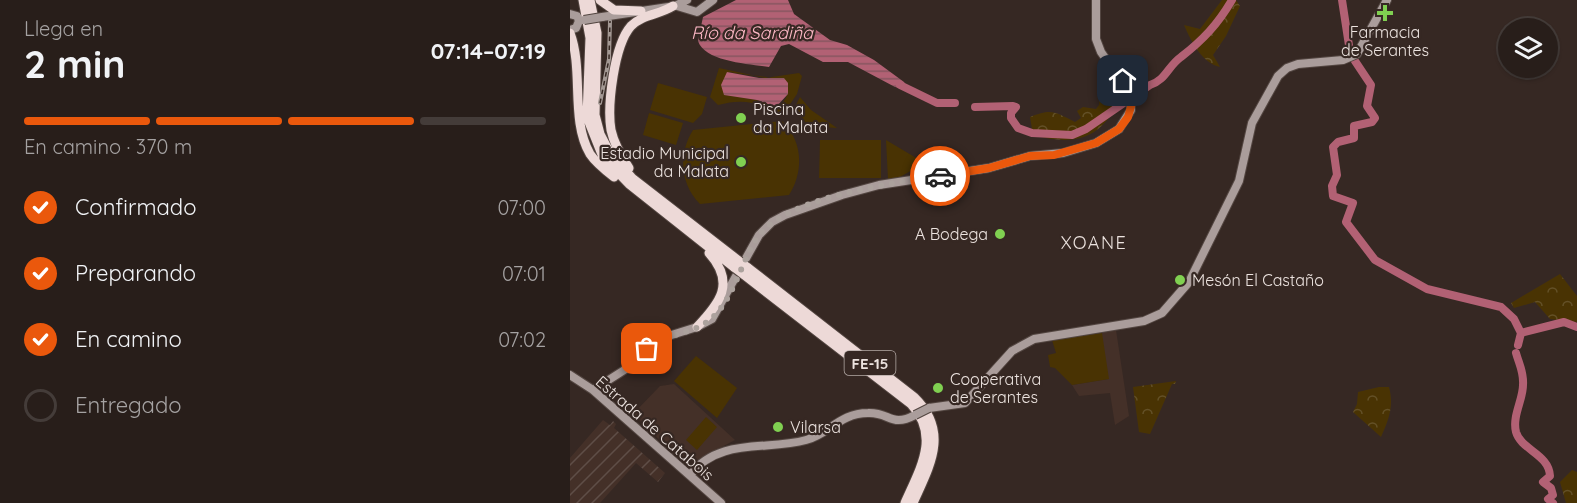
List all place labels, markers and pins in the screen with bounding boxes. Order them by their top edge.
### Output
marker: Farmacia de Serantes [1378,6,1392,20]
place label: Farmacia de Serantes [1341,22,1429,60]
pin [1097,55,1148,106]
place label: Piscina da Malata [753,99,828,137]
marker: Piscina da Malata [734,111,748,125]
place label: Estadio Municipal da Malata [600,143,729,181]
marker: Estadio Municipal da Malata [734,155,748,169]
place label: A Bodega [915,224,988,244]
marker: A Bodega [993,227,1007,241]
place label: Mesón El Castaño [1192,270,1324,290]
marker: Mesón El Castaño [1173,273,1187,287]
pin [621,323,672,374]
place label: Cooperativa de Serantes [950,369,1041,407]
marker: Cooperativa de Serantes [931,381,945,395]
place label: Vilarsa [790,417,841,437]
marker: Vilarsa [771,420,785,434]

